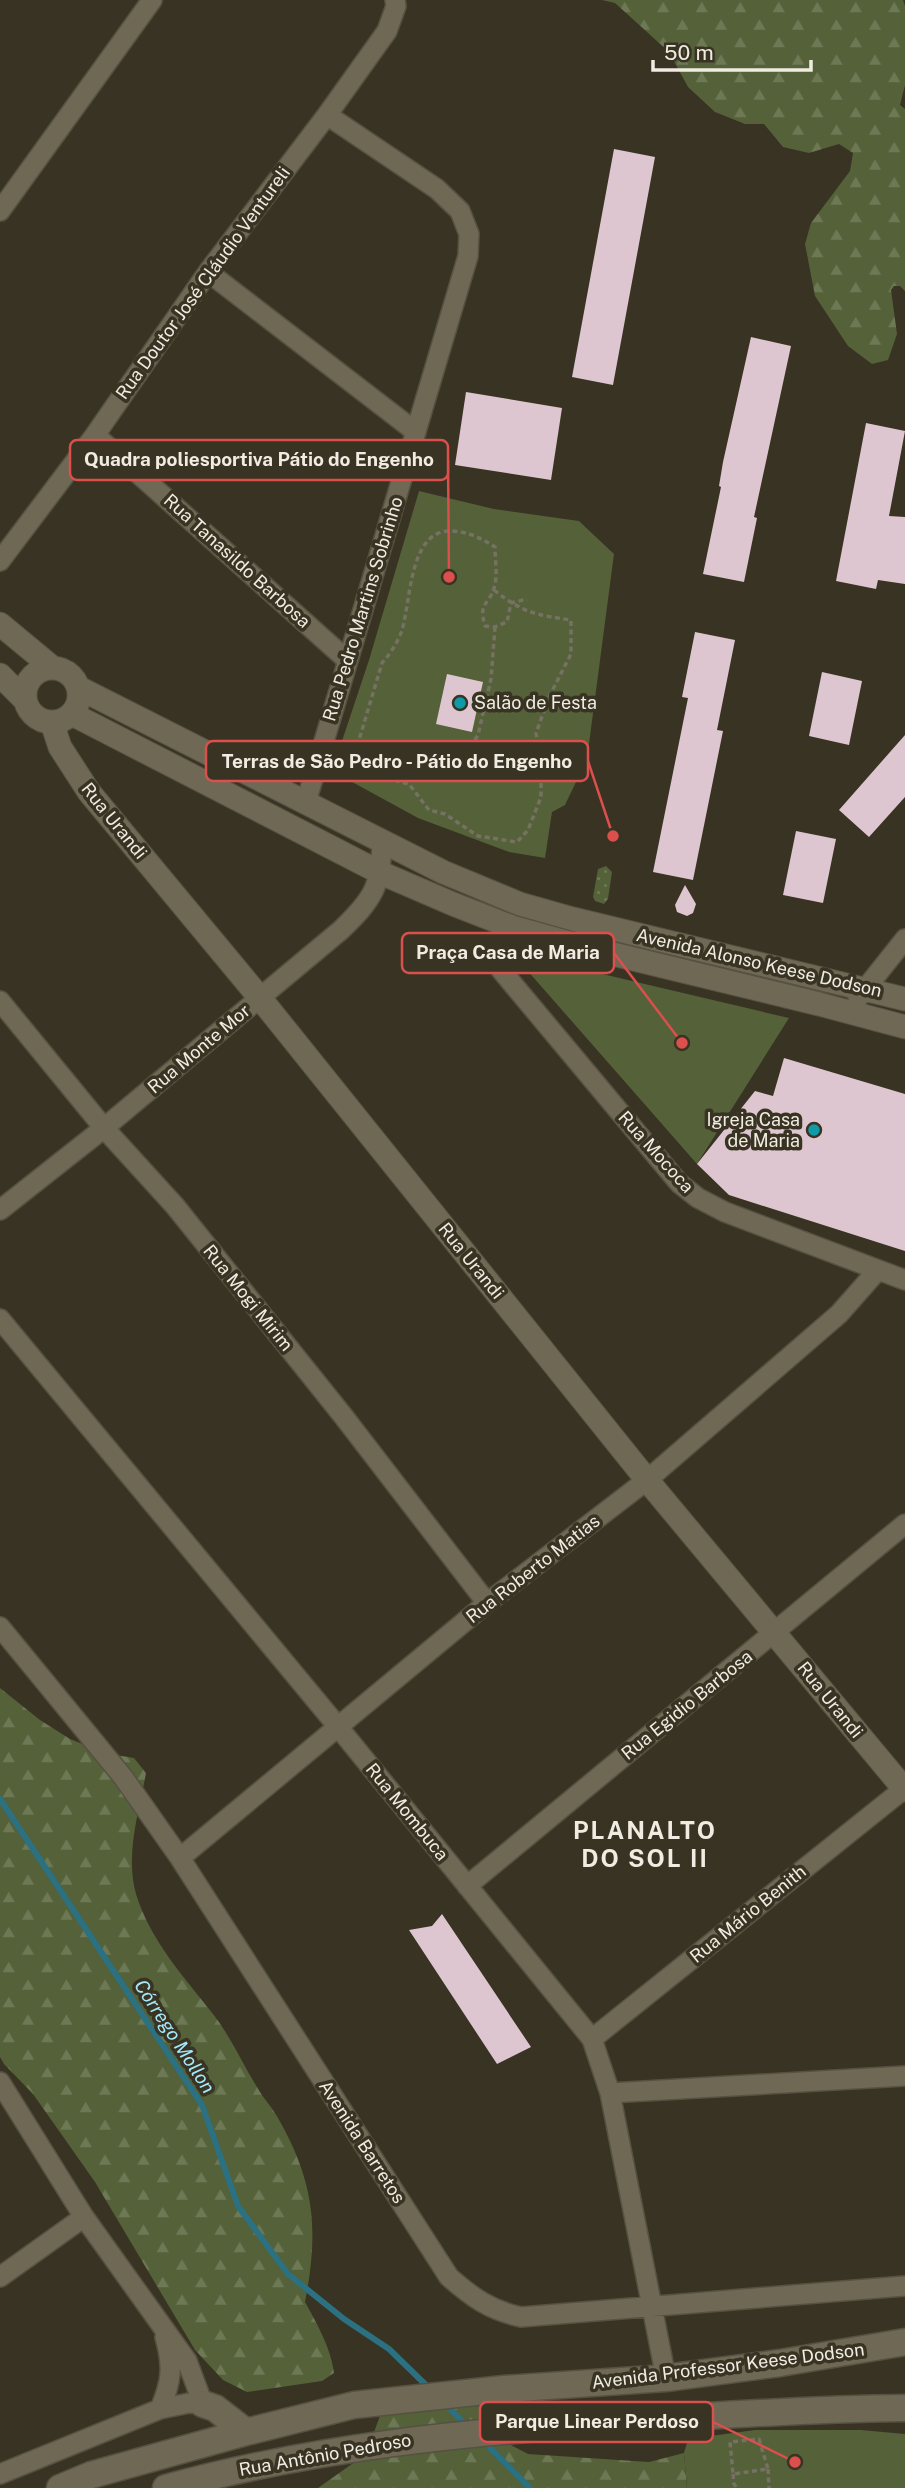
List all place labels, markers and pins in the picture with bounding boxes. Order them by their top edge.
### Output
callout: Quadra poliesportiva Pátio do Engenho [70,440,448,480]
place label: Salão de Festa [474,692,597,713]
marker: Salão de Festa [452,695,468,711]
callout: Terras de São Pedro - Pátio do Engenho [206,741,588,781]
callout: Praça Casa de Maria [402,933,614,973]
place label: Igreja Casa de Maria [706,1109,800,1151]
marker: Igreja Casa de Maria [806,1122,822,1138]
callout: Parque Linear Perdoso [480,2402,713,2442]

